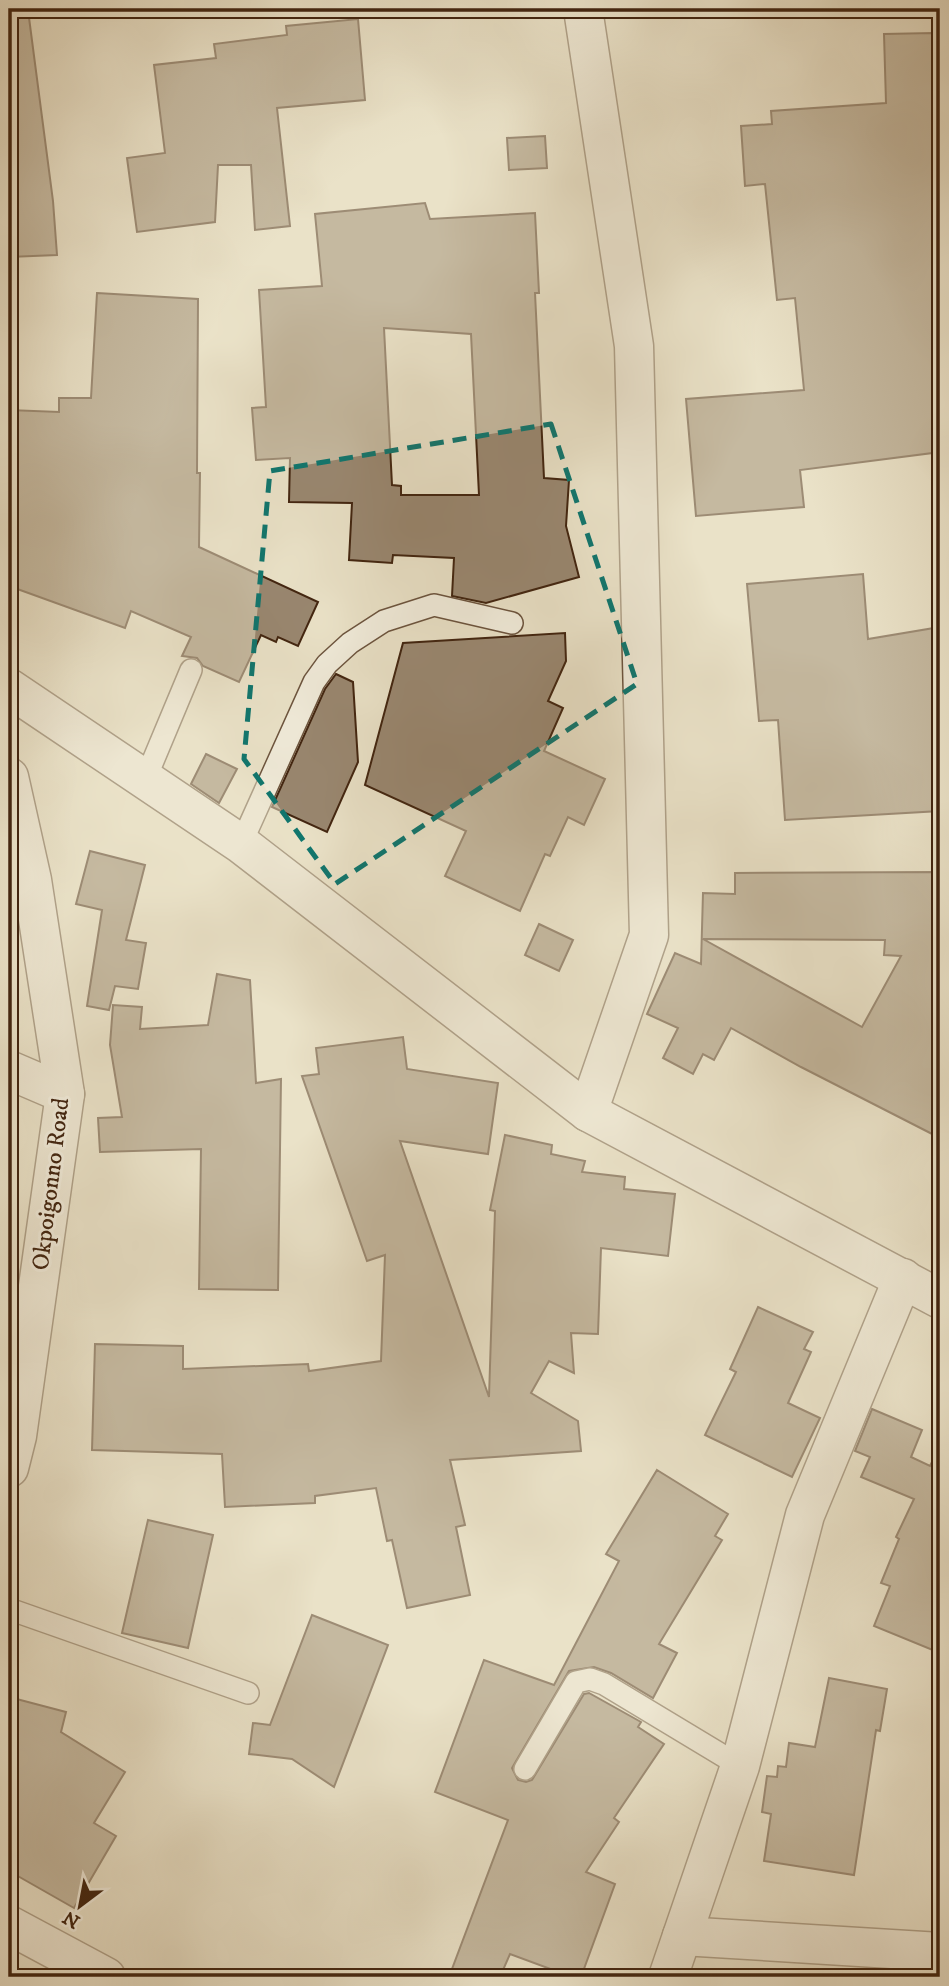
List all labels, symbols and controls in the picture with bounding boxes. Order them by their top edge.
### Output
street label: Okpoigonno Road [26,1096,76,1272]
north arrow [46,1870,116,1940]
text: N [59,1905,84,1933]

